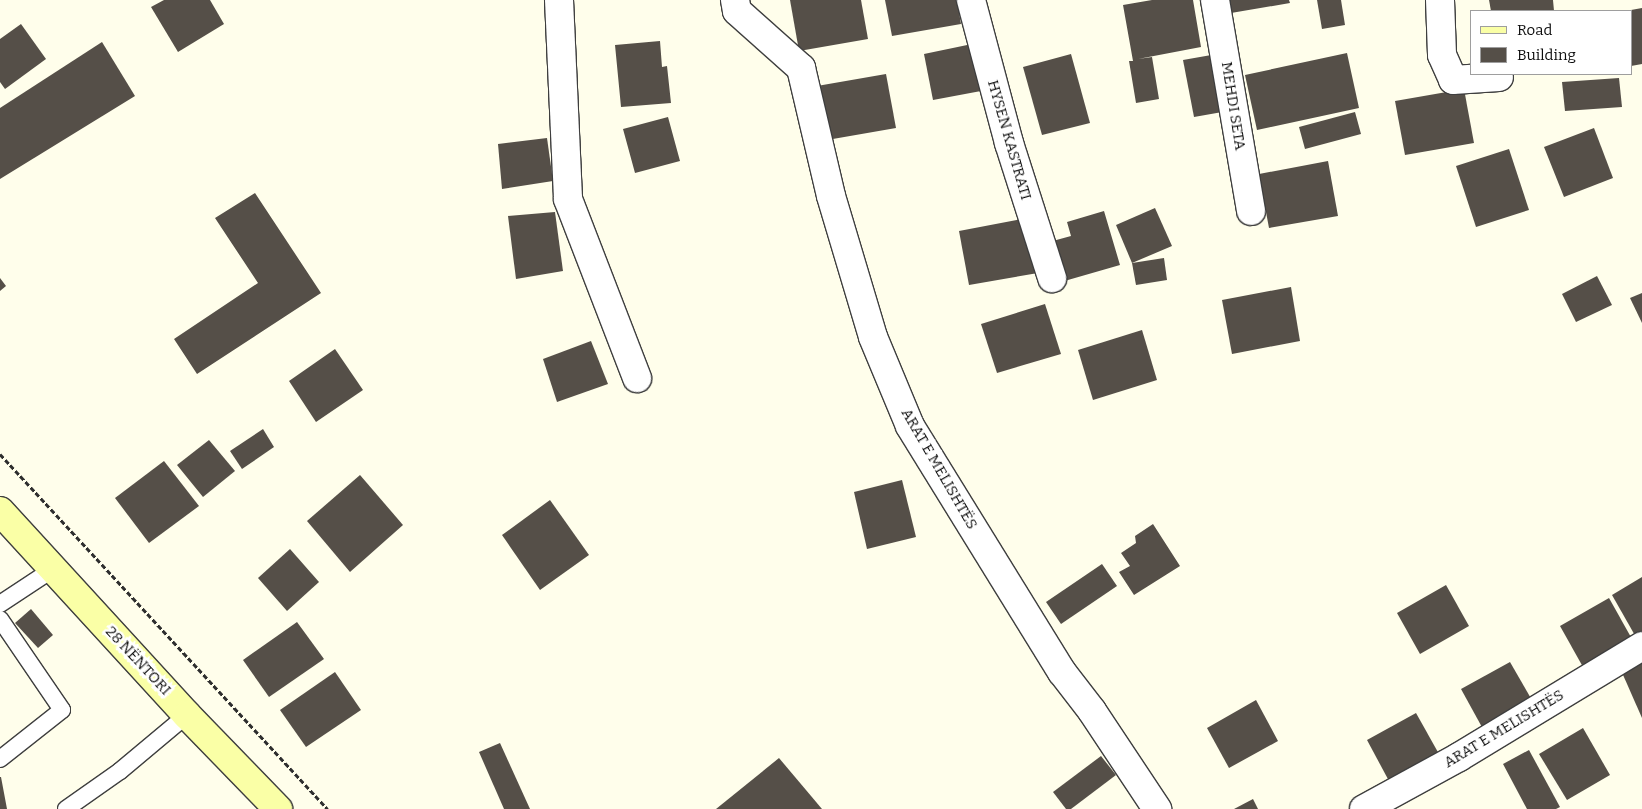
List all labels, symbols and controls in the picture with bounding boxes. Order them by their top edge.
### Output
legend [1470,10,1632,75]
text: Road [1517,21,1552,39]
text: Building [1517,46,1576,64]
street label: MEHDI SETA [1217,60,1249,152]
street label: HYSEN KASTRATI [983,78,1035,202]
street label: ARAT E MELISHTËS [897,405,981,533]
street label: 28 NËNTORI [102,623,174,699]
street label: ARAT E MELISHTËS [1441,686,1567,772]

